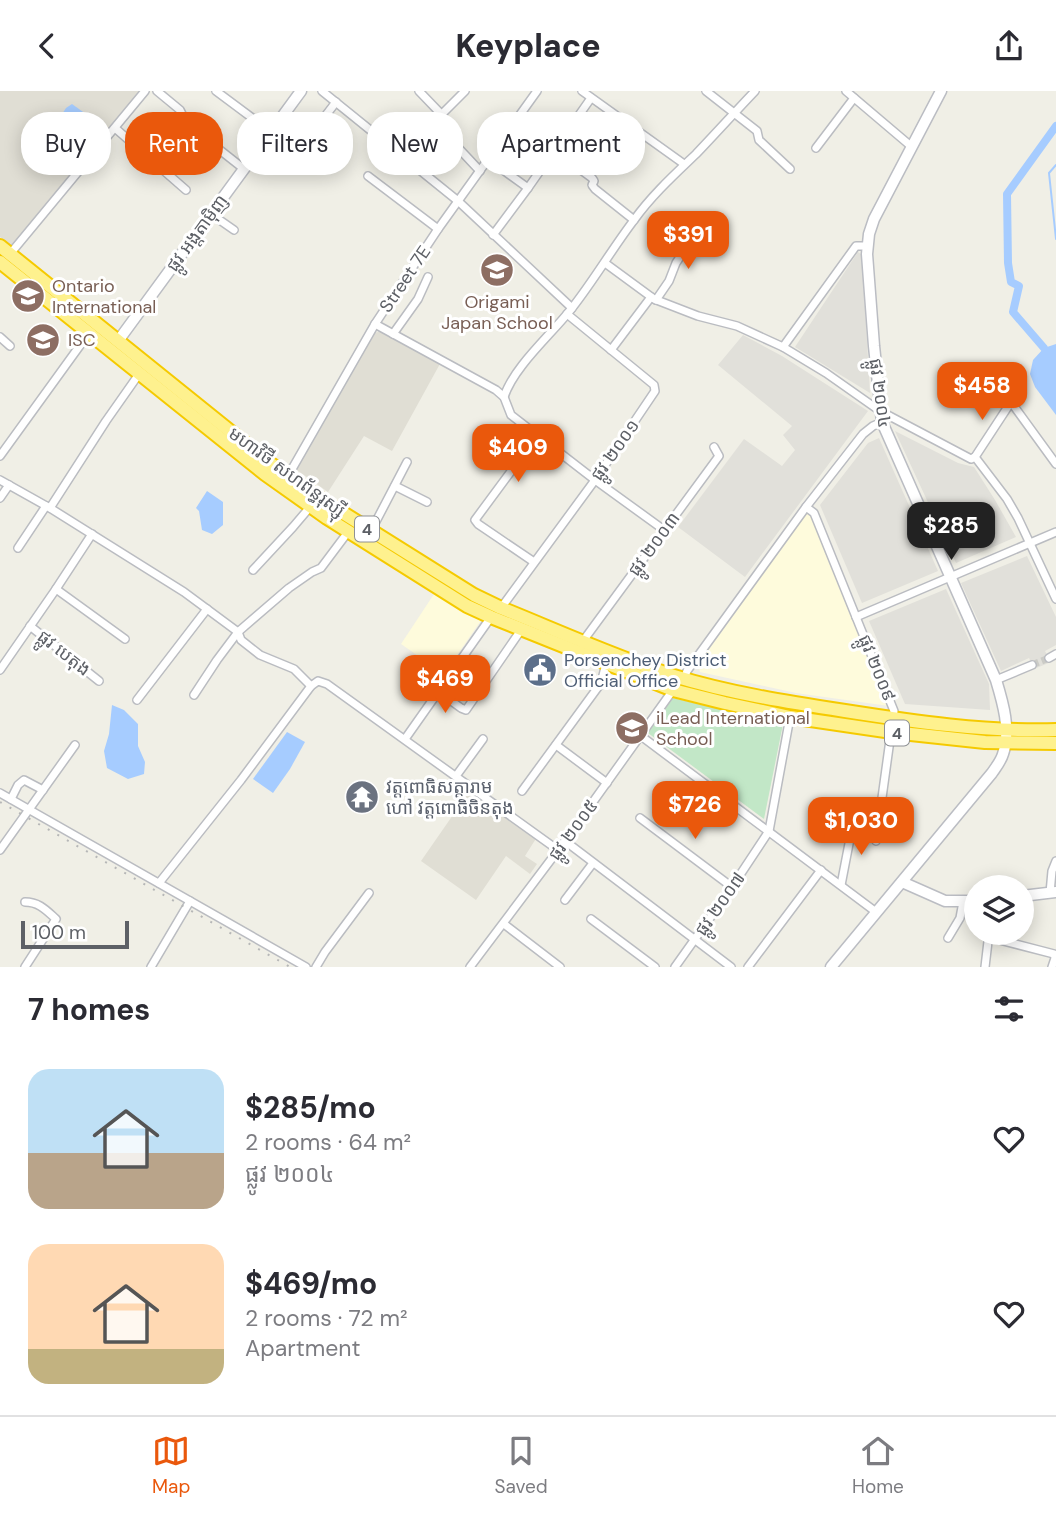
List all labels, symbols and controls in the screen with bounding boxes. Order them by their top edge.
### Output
text: Keyplace [455,25,601,67]
icon: back [28,27,66,65]
icon: share [990,27,1028,65]
chip: Buy [21,112,111,175]
chip: Rent [125,112,223,175]
chip: Filters [237,112,353,175]
chip: New [367,112,463,175]
chip: Apartment [477,112,645,175]
street label: ផ្លូវ អង្តតាម៉ិញ [161,189,237,279]
pin: $391 [647,211,729,271]
text: $391 [663,219,713,249]
street label: Street 7E [374,241,436,317]
school or university icon: Origami Japan School [478,251,516,289]
place label: Ontario International [52,274,156,319]
school or university icon: Ontario International [9,277,47,315]
place label: Origami Japan School [441,290,553,335]
school or university icon: ISC [24,321,62,359]
place label: ISC [68,328,96,352]
street label: ផ្លូវ ២០០៤ [859,357,897,430]
pin: $458 [941,363,1023,422]
text: $458 [953,370,1011,400]
street label: ផ្លូវ ២០០១ [585,414,648,488]
street label: មហាវិថី សហព័ន្ធរុស្ស៊ី [221,421,350,526]
pin: $409 [477,425,559,484]
text: $409 [488,432,548,462]
pin: $285 [910,503,992,562]
street label: ផ្លូវ ២០០៣ [623,507,689,584]
text: $285 [923,510,979,540]
road number: 4 [355,517,379,541]
street label: ផ្លូវ បេតុង [30,625,96,685]
street label: ផ្លូវ ២០០៩ [849,631,901,707]
place label: Porsenchey District Official Office [564,648,727,693]
public building icon: Porsenchey District Official Office [521,651,559,689]
pin: $469 [404,655,486,715]
text: $469 [416,663,474,693]
place label: iLead International School [656,706,810,751]
school or university icon: iLead International School [613,709,651,747]
road number: 4 [885,720,909,745]
place label: វត្តពោធិសត្តារាម ហៅ វត្តពោធិចិនតុង [386,775,514,820]
temple icon: វត្តពោធិសត្តារាម ហៅ វត្តពោធិចិនតុង [343,778,381,816]
pin: $726 [654,781,736,841]
text: $726 [668,789,722,819]
street label: ផ្លូវ ២០០៥ [543,795,607,868]
pin: $1,030 [804,797,918,857]
text: $1,030 [824,805,898,835]
street label: ផ្លូវ ២០០៧ [689,867,754,943]
map controls [964,875,1034,945]
button: layers [964,875,1034,945]
scale bar [21,918,130,950]
text: 100 m [32,920,86,945]
text: 7 homes [28,990,150,1029]
icon: filters [990,990,1028,1028]
text: $285/mo [245,1088,376,1127]
icon: home [84,1097,168,1181]
icon: heart [990,1120,1028,1158]
text: 2 rooms · 64 m² [245,1127,411,1157]
text: ផ្លូវ ២០០៤ [245,1159,334,1189]
text: $469/mo [245,1264,377,1303]
icon: home [84,1272,168,1356]
icon: heart [990,1295,1028,1333]
text: 2 rooms · 72 m² [245,1303,408,1333]
text: Apartment [245,1333,360,1363]
tab: Map [152,1432,190,1499]
tab: Saved [495,1432,548,1499]
tab: Home [852,1432,904,1499]

